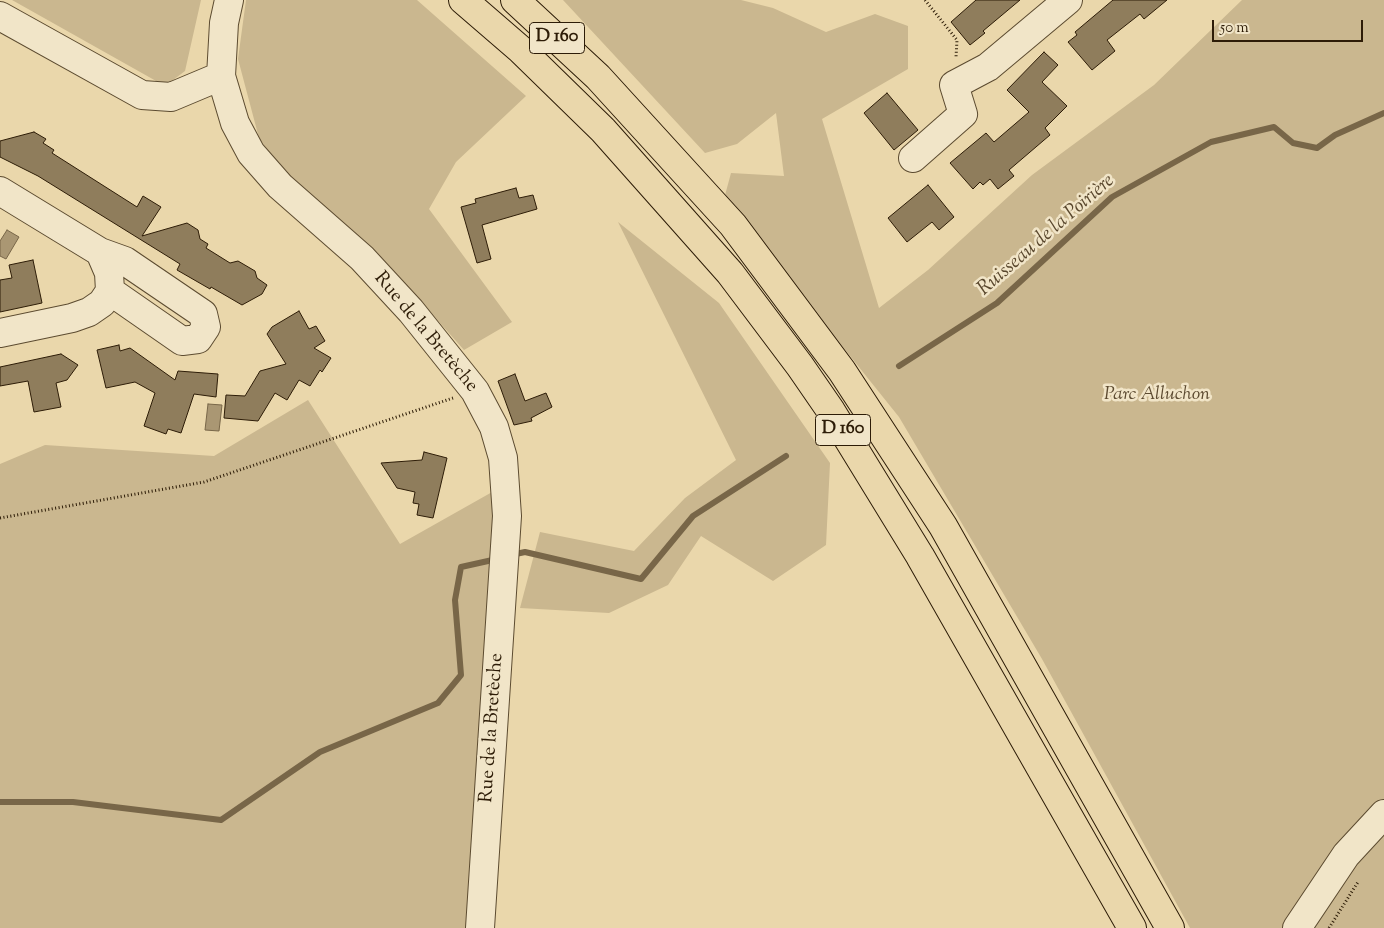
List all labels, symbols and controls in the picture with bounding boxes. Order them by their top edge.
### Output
scale bar [1214,10,1365,42]
text: 50 m [1220,18,1249,39]
road number: D 160 [530,22,584,54]
water label: Ruisseau de la Poirière [974,170,1120,302]
street label: Rue de la Bretèche [368,268,482,398]
park label: Parc Alluchon [1104,385,1210,407]
road number: D 160 [816,414,870,446]
street label: Rue de la Bretèche [476,652,510,804]

